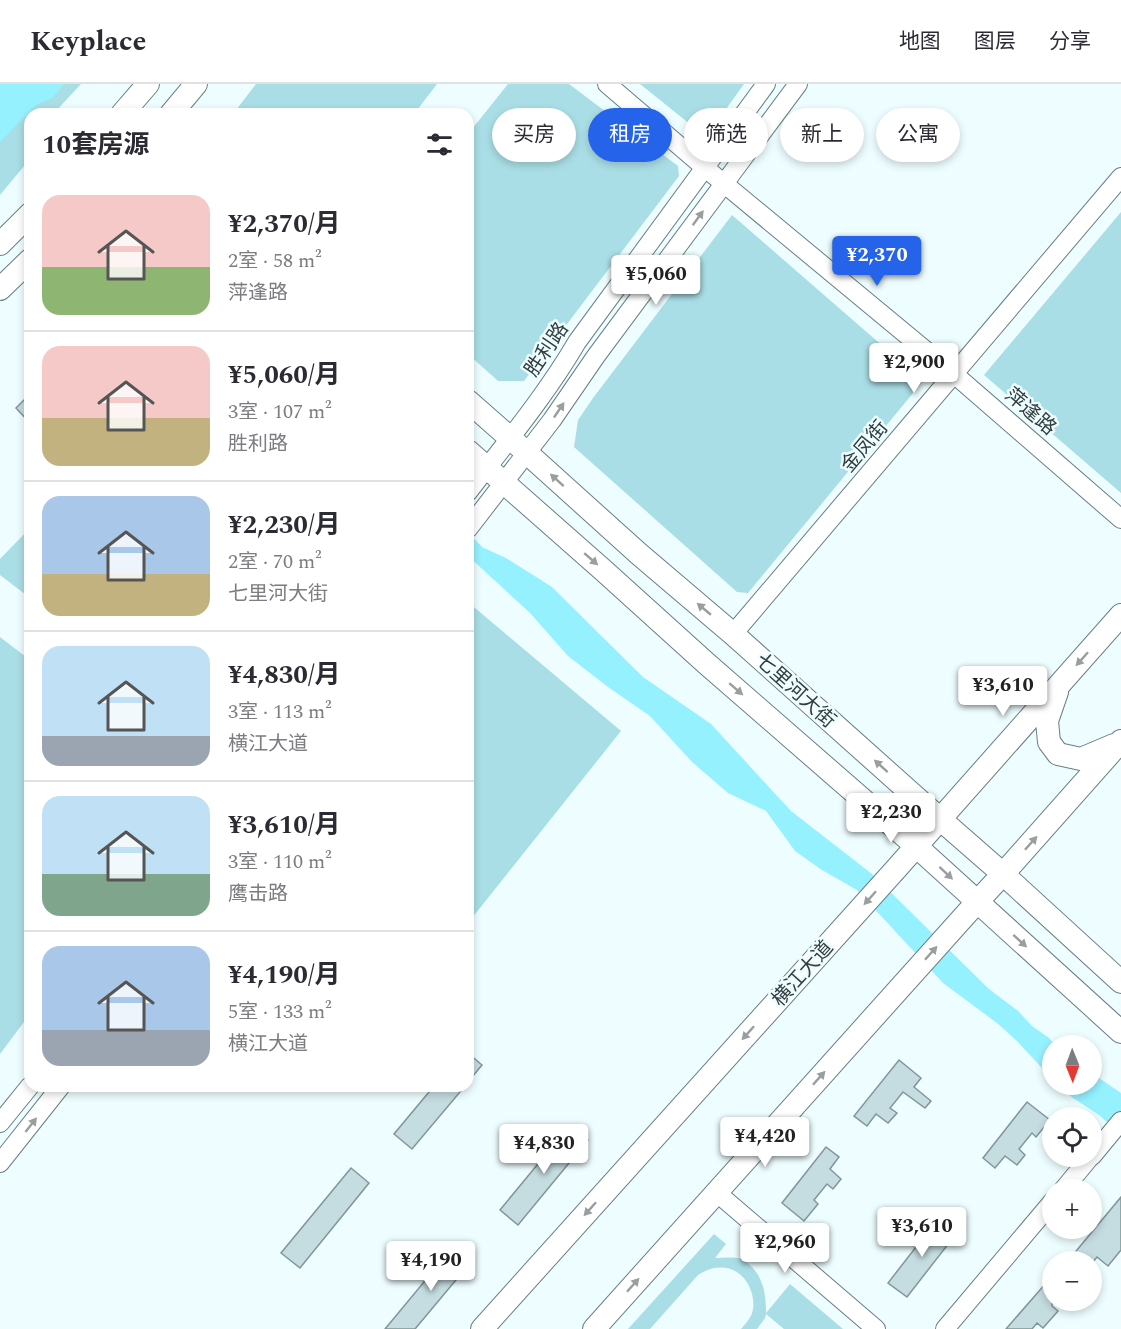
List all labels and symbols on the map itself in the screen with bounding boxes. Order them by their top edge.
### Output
one-way arrow [692,210,704,226]
pin: ¥2,370 [828,236,926,287]
pin: ¥5,060 [607,255,705,306]
street label: 胜利路 [518,316,576,383]
pin: ¥2,900 [865,343,963,394]
street label: 萍逢路 [998,381,1063,443]
one-way arrow [553,402,564,418]
street label: 金凤街 [834,414,896,479]
one-way arrow [550,473,565,487]
one-way arrow [583,552,598,566]
one-way arrow [696,602,712,615]
street label: 七里河大街 [748,646,843,735]
one-way arrow [1076,651,1089,666]
pin: ¥3,610 [954,666,1052,717]
one-way arrow [728,682,743,695]
one-way arrow [873,759,888,773]
pin: ¥2,230 [842,793,940,844]
one-way arrow [1024,836,1037,851]
one-way arrow [938,866,953,880]
one-way arrow [864,890,877,905]
street label: 横江大道 [765,934,841,1013]
one-way arrow [1012,934,1027,947]
one-way arrow [924,945,938,960]
one-way arrow [741,1025,755,1040]
north arrow [1042,1035,1102,1095]
one-way arrow [812,1070,826,1085]
one-way arrow [24,1117,37,1133]
pin: ¥4,420 [716,1117,814,1168]
pin: ¥4,830 [495,1124,593,1175]
one-way arrow [584,1201,597,1216]
pin: ¥3,610 [873,1207,971,1258]
pin: ¥2,960 [736,1223,834,1274]
pin: ¥4,190 [382,1241,480,1292]
one-way arrow [626,1278,640,1293]

